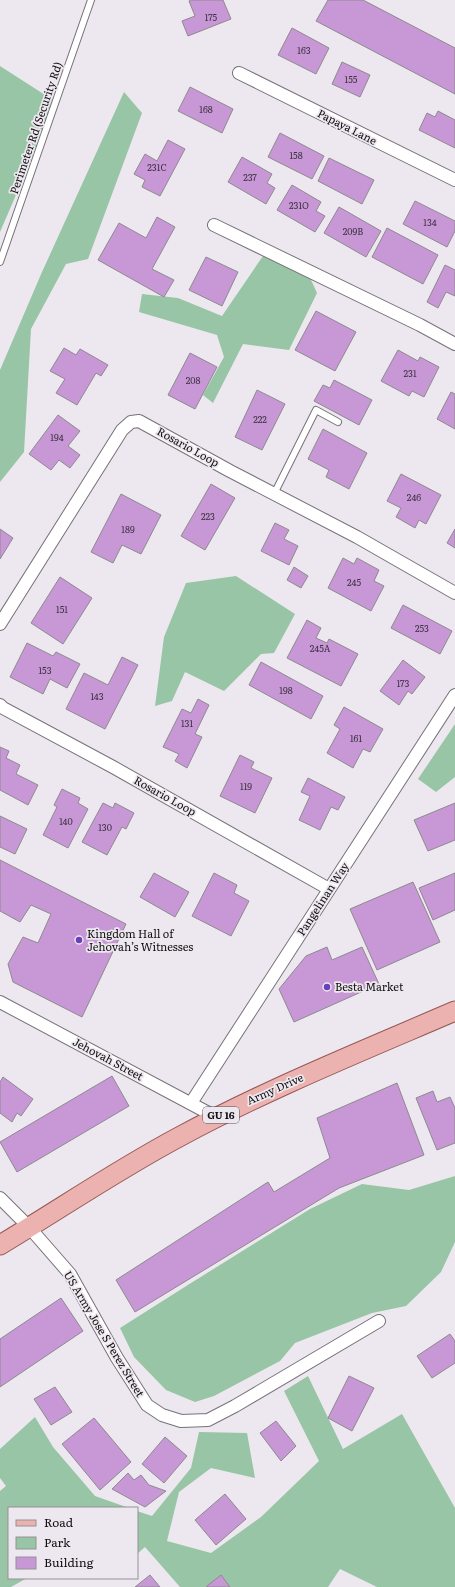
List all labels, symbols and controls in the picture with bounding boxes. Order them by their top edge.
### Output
house number: 175 [205,10,218,24]
house number: 163 [297,43,311,57]
street label: Perimeter Rd (Security Rd) [5,59,65,196]
house number: 155 [345,72,358,86]
house number: 168 [199,102,213,116]
street label: Papaya Lane [315,104,380,148]
house number: 158 [289,148,303,162]
house number: 231C [147,160,167,174]
house number: 237 [243,170,257,184]
house number: 231O [289,198,309,212]
house number: 134 [423,215,437,229]
house number: 209B [343,224,363,238]
house number: 231 [403,366,417,380]
house number: 208 [186,373,200,387]
house number: 222 [253,412,267,426]
street label: Rosario Loop [155,422,223,470]
house number: 194 [50,430,64,444]
house number: 246 [407,490,421,504]
house number: 223 [201,509,215,523]
house number: 189 [121,522,135,536]
house number: 245 [347,575,361,589]
house number: 151 [56,602,68,616]
house number: 253 [415,621,429,635]
house number: 245A [310,641,331,655]
house number: 153 [38,663,52,677]
house number: 173 [397,676,409,690]
house number: 198 [279,683,293,697]
house number: 143 [90,689,104,703]
house number: 131 [181,716,193,730]
house number: 161 [350,731,362,745]
street label: Rosario Loop [132,771,200,819]
house number: 119 [240,779,252,793]
house number: 140 [59,814,73,828]
house number: 130 [98,820,112,834]
street label: Pangelinan Way [292,858,352,938]
place label: Kingdom Hall of Jehovah’s Witnesses [87,925,193,954]
marker: Kingdom Hall of Jehovah’s Witnesses [74,935,84,945]
place label: Besta Market [335,978,404,994]
marker: Besta Market [322,982,332,992]
street label: Jehovah Street [70,1033,147,1084]
street label: Army Drive [244,1068,306,1108]
road number: GU 16 [203,1107,239,1123]
street label: US Army Jose S Perez Street [61,1267,149,1400]
legend [8,1507,138,1579]
text: Road [44,1513,74,1531]
text: Park [44,1533,71,1551]
text: Building [44,1553,94,1571]

